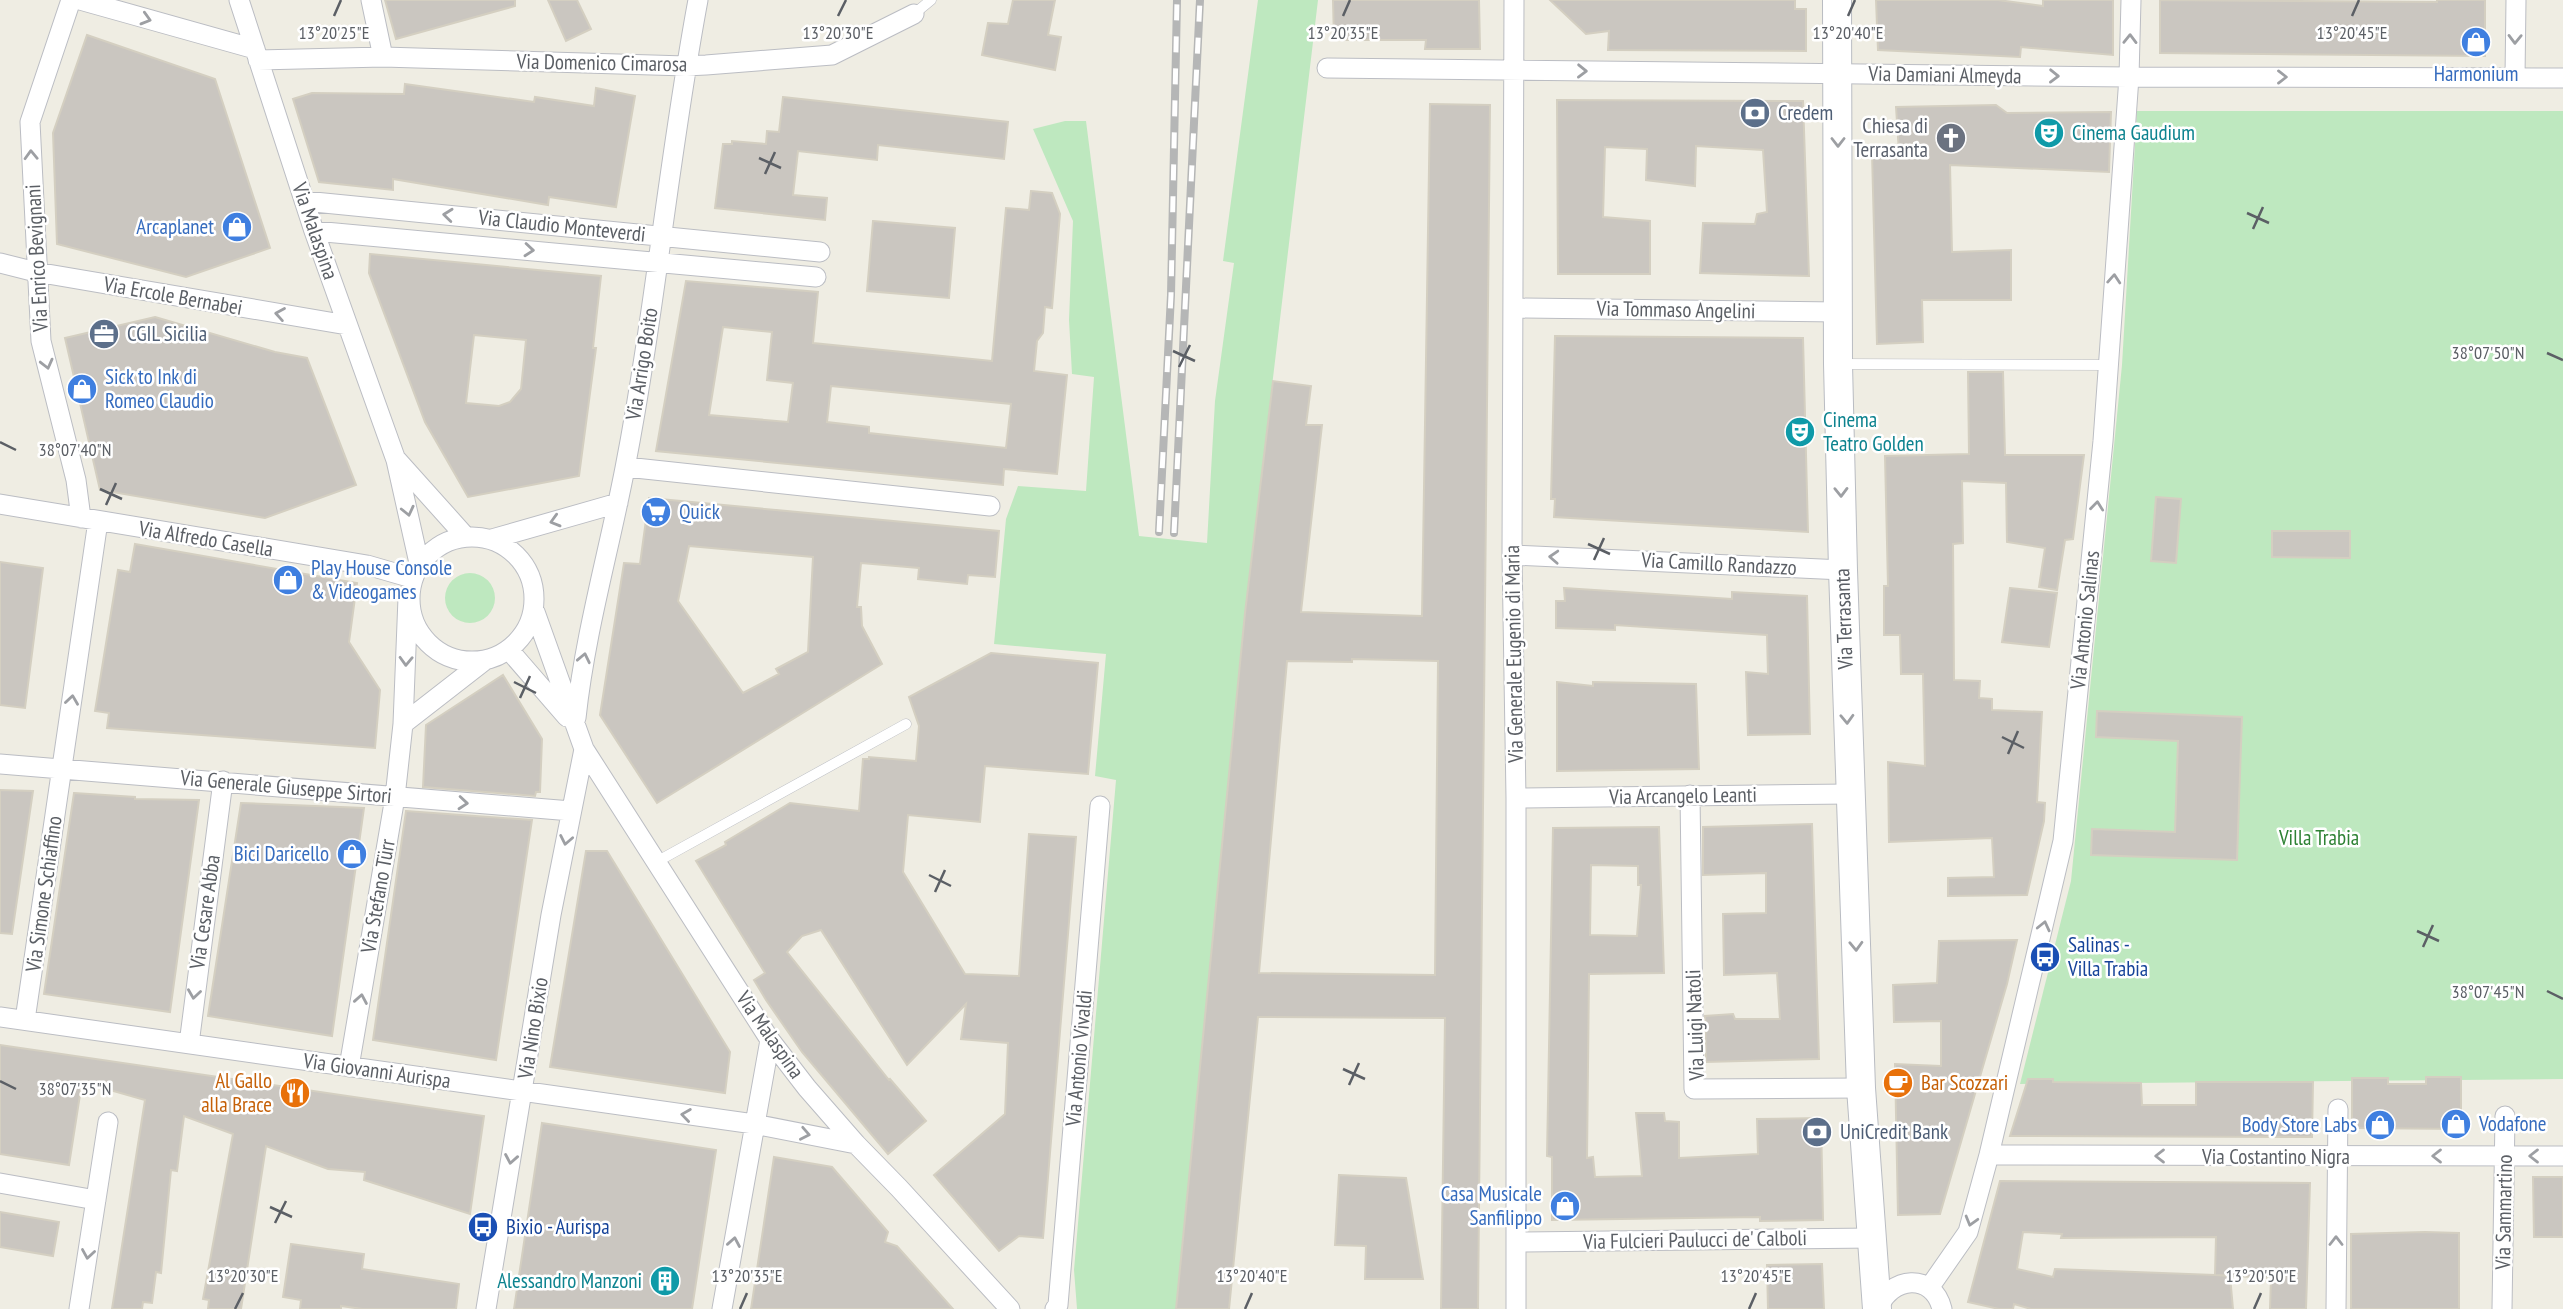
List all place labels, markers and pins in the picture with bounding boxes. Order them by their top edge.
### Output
shop icon: Harmonium [2459,25,2493,59]
place label: Harmonium [2434,60,2518,87]
bank icon: Credem [1738,96,1772,130]
place label: Credem [1778,99,1833,126]
place label: Chiesa di Terrasanta [1853,112,1928,163]
theatre icon: Cinema Gaudium [2032,116,2066,150]
place label: Cinema Gaudium [2072,119,2195,146]
church icon: Chiesa di Terrasanta [1934,121,1968,155]
shop icon: Arcaplanet [220,210,254,244]
place label: Arcaplanet [136,213,214,240]
office icon: CGIL Sicilia [87,317,121,351]
place label: CGIL Sicilia [127,320,207,347]
place label: Sick to Ink di Romeo Claudio [105,363,214,414]
shop icon: Sick to Ink di Romeo Claudio [65,372,99,406]
place label: Cinema Teatro Golden [1823,406,1924,457]
theatre icon: Cinema Teatro Golden [1783,415,1817,449]
supermarket icon: Quick [639,495,673,529]
place label: Quick [679,498,720,525]
place label: Play House Console & Videogames [311,554,452,605]
shop icon: Play House Console & Videogames [271,563,305,597]
shop icon: Bici Daricello [335,837,369,871]
place label: Bici Daricello [234,840,329,867]
place label: Salinas - Villa Trabia [2067,931,2148,982]
bus stop icon: Salinas - Villa Trabia [2028,940,2062,974]
cafe icon: Bar Scozzari [1881,1066,1915,1100]
place label: Al Gallo alla Brace [201,1067,272,1118]
place label: Bar Scozzari [1921,1069,2008,1096]
restaurant icon: Al Gallo alla Brace [278,1076,312,1110]
shop icon: Vodafone [2439,1107,2473,1141]
shop icon: Body Store Labs [2363,1108,2397,1142]
place label: Vodafone [2478,1110,2546,1137]
place label: Body Store Labs [2242,1111,2357,1138]
bank icon: UniCredit Bank [1800,1115,1834,1149]
place label: UniCredit Bank [1840,1118,1948,1145]
place label: Casa Musicale Sanfilippo [1441,1180,1542,1231]
shop icon: Casa Musicale Sanfilippo [1548,1189,1582,1223]
bus stop icon: Bixio - Aurispa [466,1210,500,1244]
place label: Bixio - Aurispa [506,1213,610,1240]
building icon: Alessandro Manzoni [648,1264,682,1298]
place label: Alessandro Manzoni [497,1267,642,1294]

